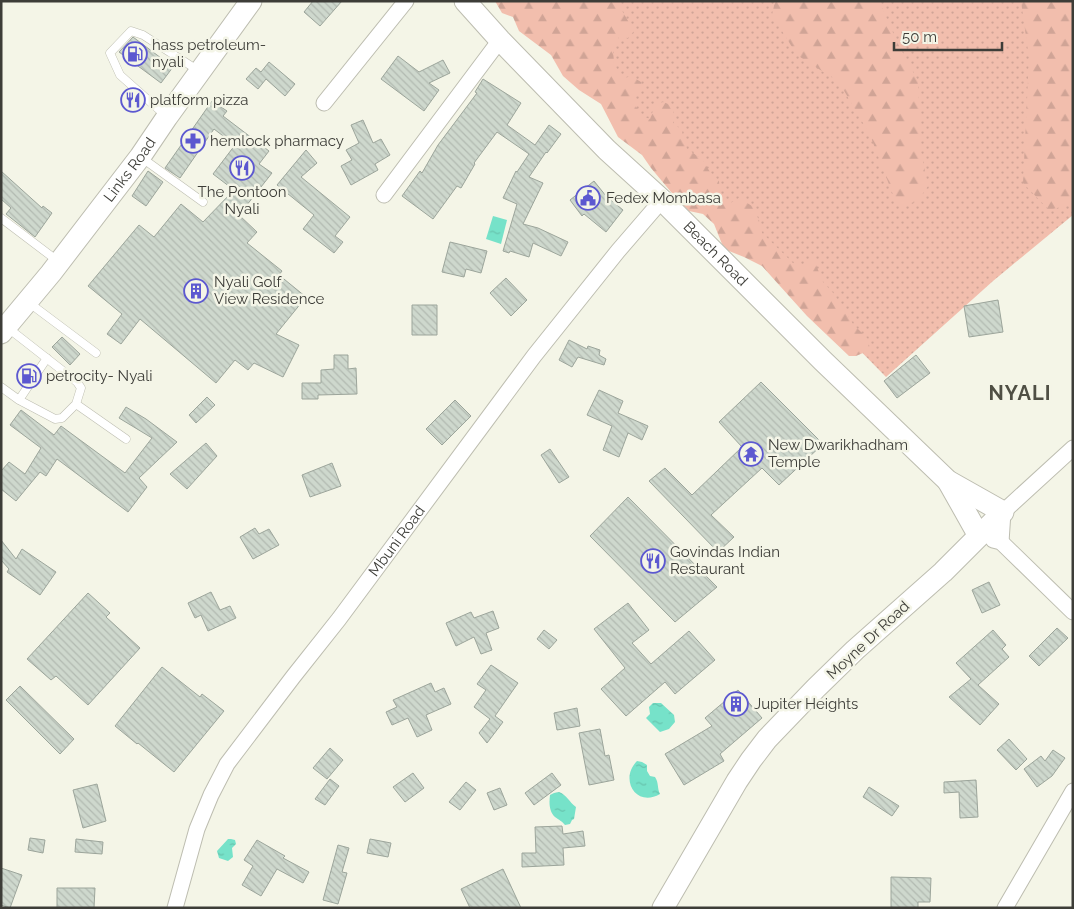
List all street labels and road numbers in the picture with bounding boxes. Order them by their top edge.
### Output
street label: Links Road [100,134,160,206]
street label: Beach Road [680,218,752,290]
street label: Mbuni Road [365,502,429,580]
street label: Moyne Dr Road [823,597,913,683]

